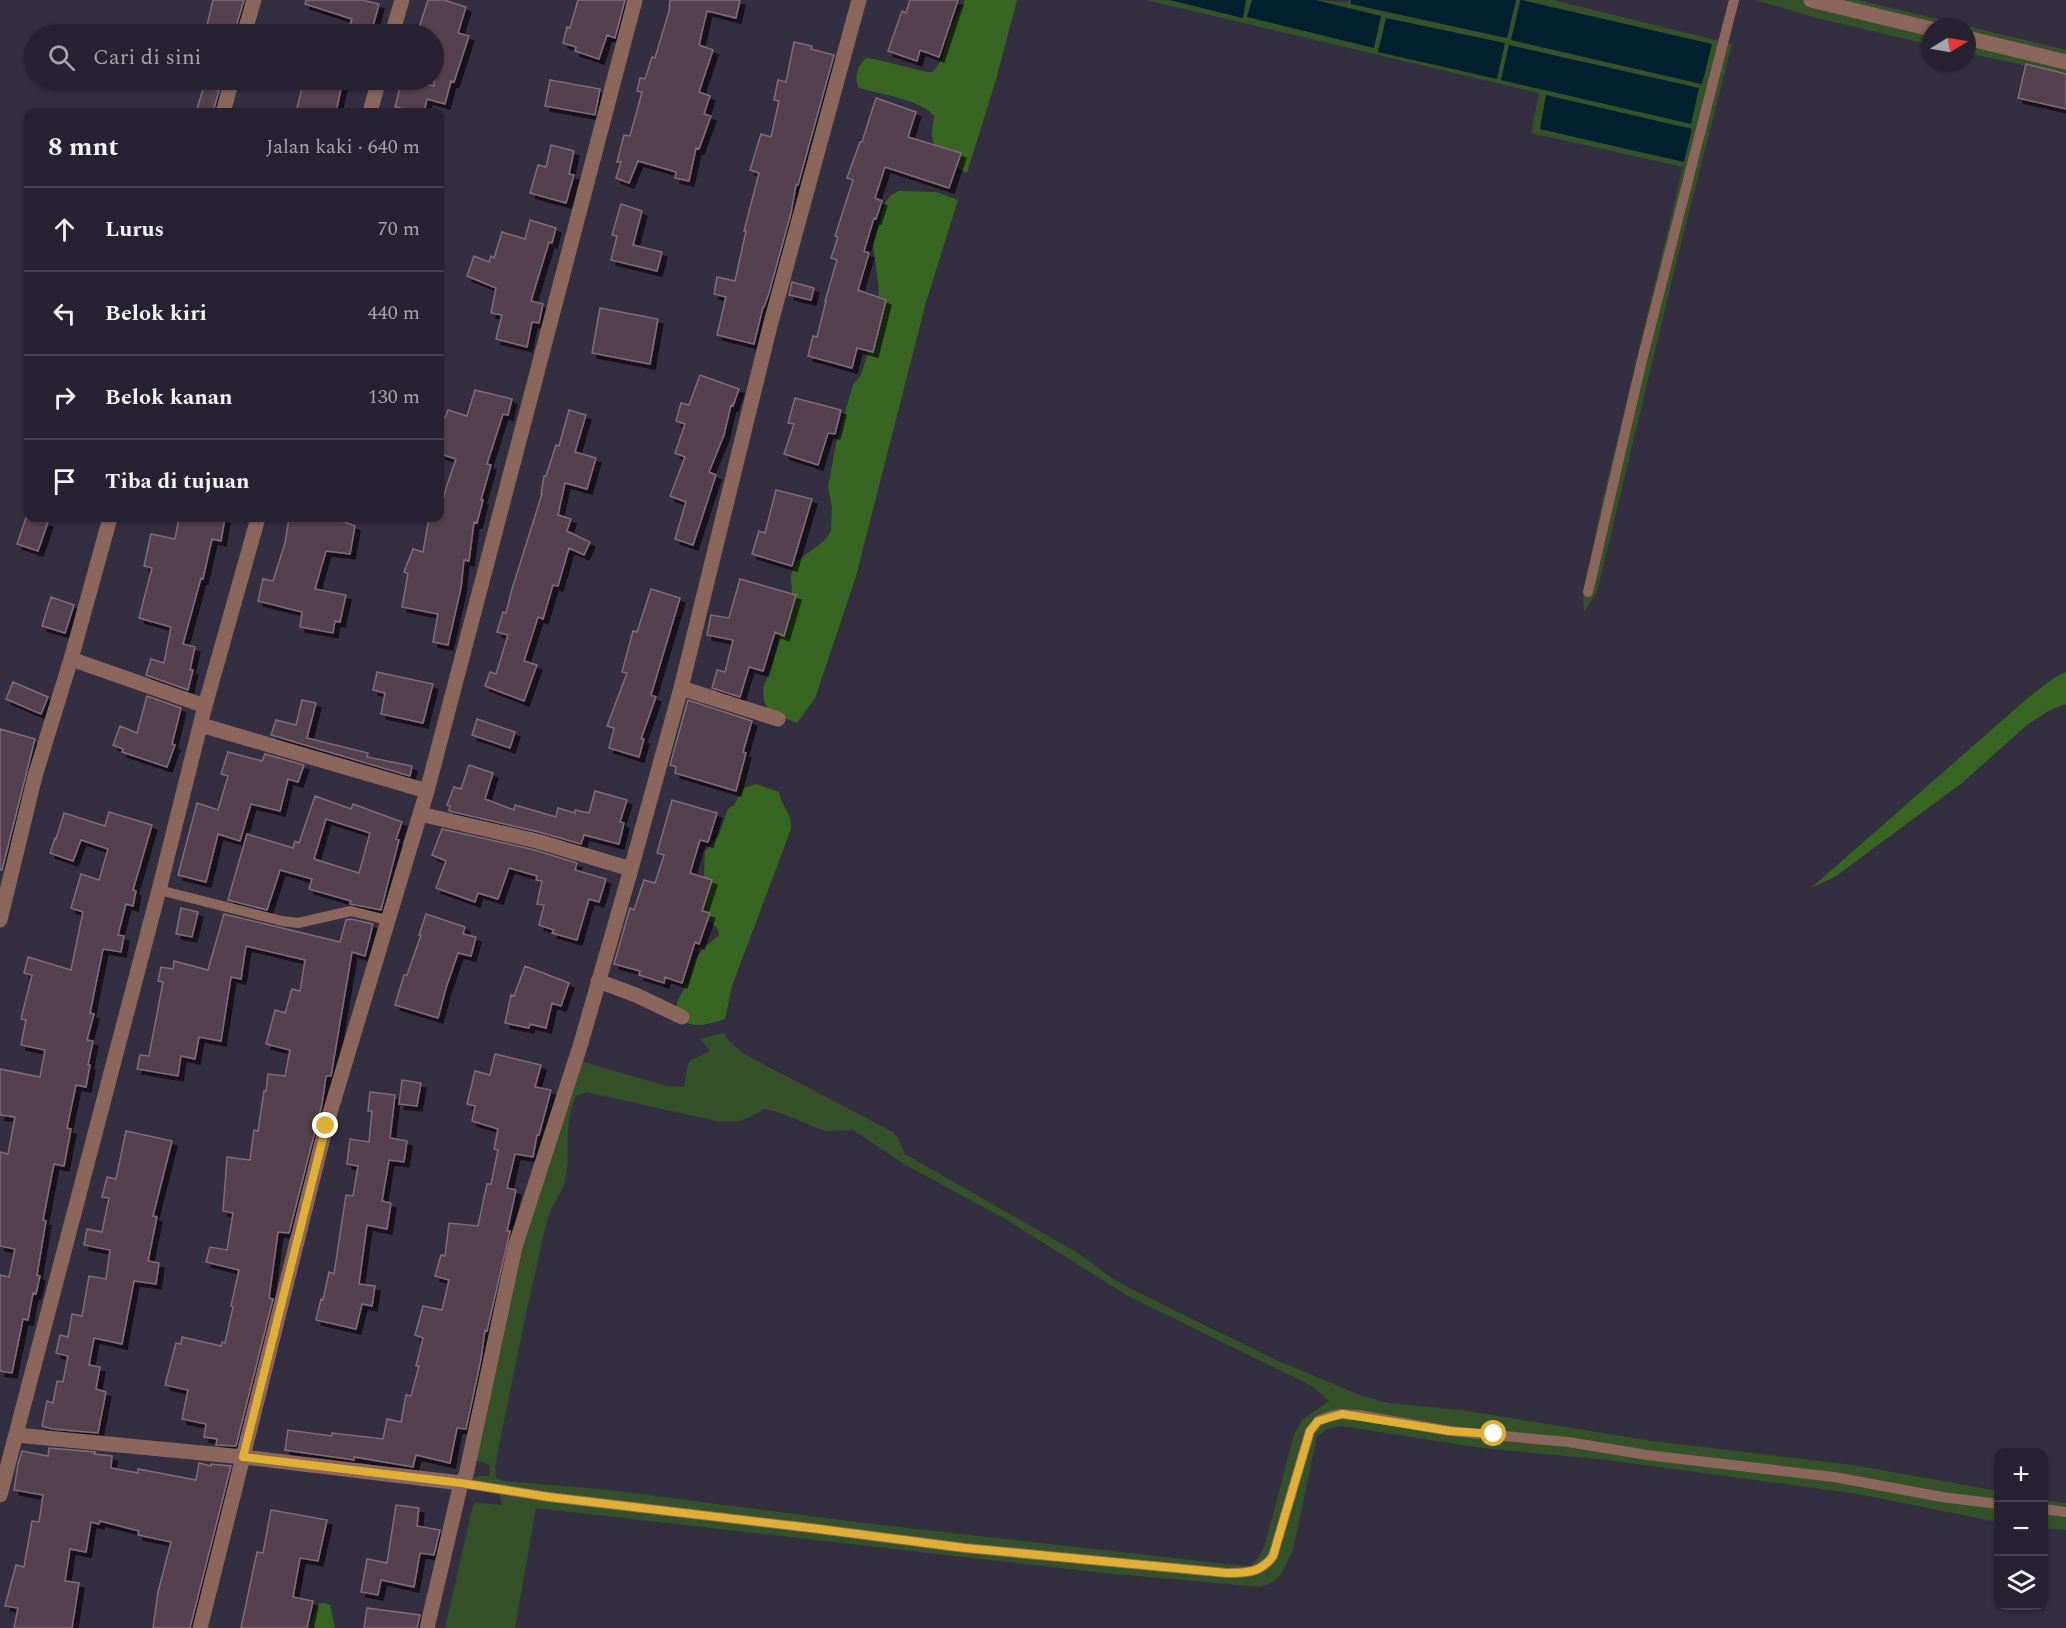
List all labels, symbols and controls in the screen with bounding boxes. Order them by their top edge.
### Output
north arrow [1922,18,1976,72]
search box [24,24,444,90]
icon: search [45,41,78,74]
text: Cari di sini [93,41,202,74]
text: 8 mnt [48,127,119,167]
text: Jalan kaki · 640 m [266,132,420,162]
icon: ahead [48,213,81,246]
text: Lurus [105,213,164,246]
text: 70 m [378,214,420,244]
icon: left [48,297,81,330]
text: Belok kiri [105,297,207,330]
text: 440 m [368,298,420,328]
icon: right [48,381,81,414]
text: Belok kanan [105,381,233,414]
text: 130 m [368,382,420,412]
icon: arrive [48,465,81,498]
text: Tiba di tujuan [105,465,250,498]
route end [312,1112,338,1138]
route start [1480,1420,1506,1446]
map controls [1994,1448,2048,1610]
button: + [1994,1448,2048,1502]
button: − [1994,1502,2048,1556]
button: layers [1994,1556,2048,1610]

